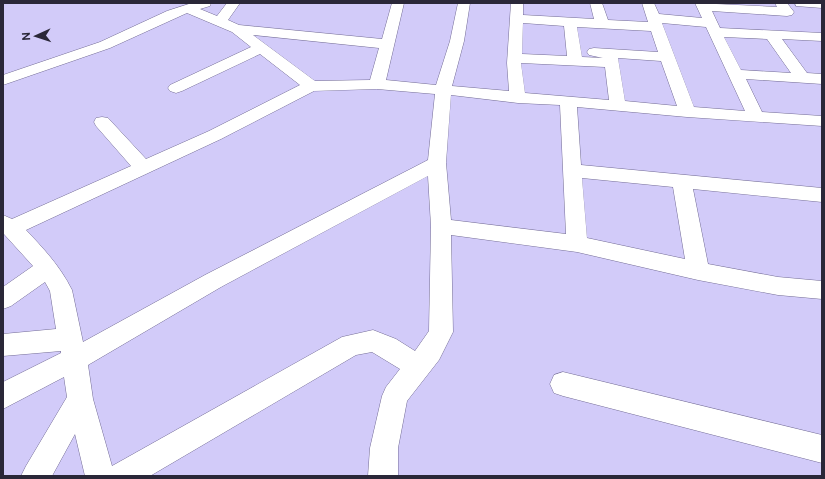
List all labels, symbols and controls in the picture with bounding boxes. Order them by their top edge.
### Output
north arrow [16,16,56,56]
text: N [20,32,32,41]

